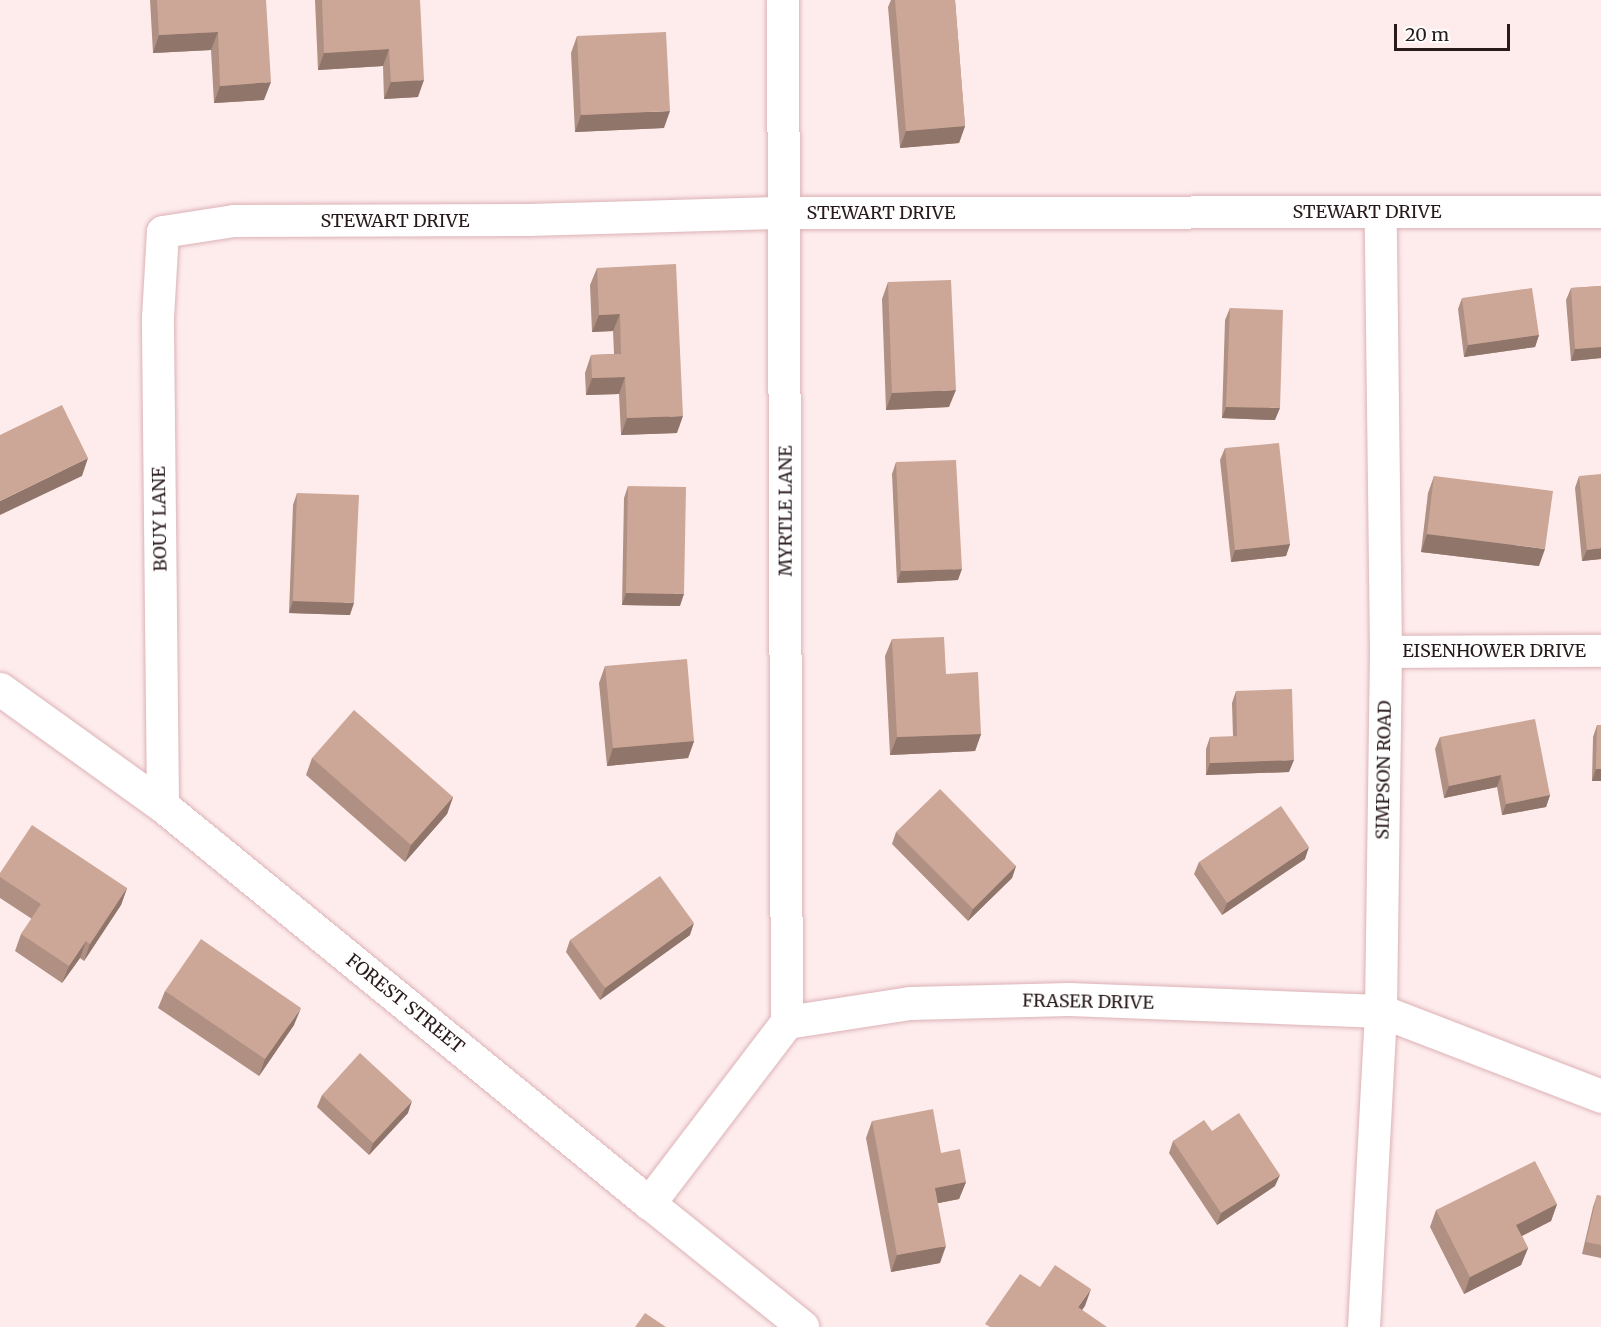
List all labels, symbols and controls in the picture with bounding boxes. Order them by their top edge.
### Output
scale bar [1397,12,1512,50]
text: 20 m [1405,23,1449,46]
street label: STEWART DRIVE [1293,201,1441,223]
street label: STEWART DRIVE [807,202,955,224]
street label: STEWART DRIVE [321,210,469,232]
street label: MYRTLE LANE [775,446,797,576]
street label: BOUY LANE [148,466,172,572]
street label: EISENHOWER DRIVE [1402,640,1586,662]
street label: SIMPSON ROAD [1372,700,1396,840]
street label: FOREST STREET [342,950,468,1058]
street label: FRASER DRIVE [1022,990,1154,1014]

